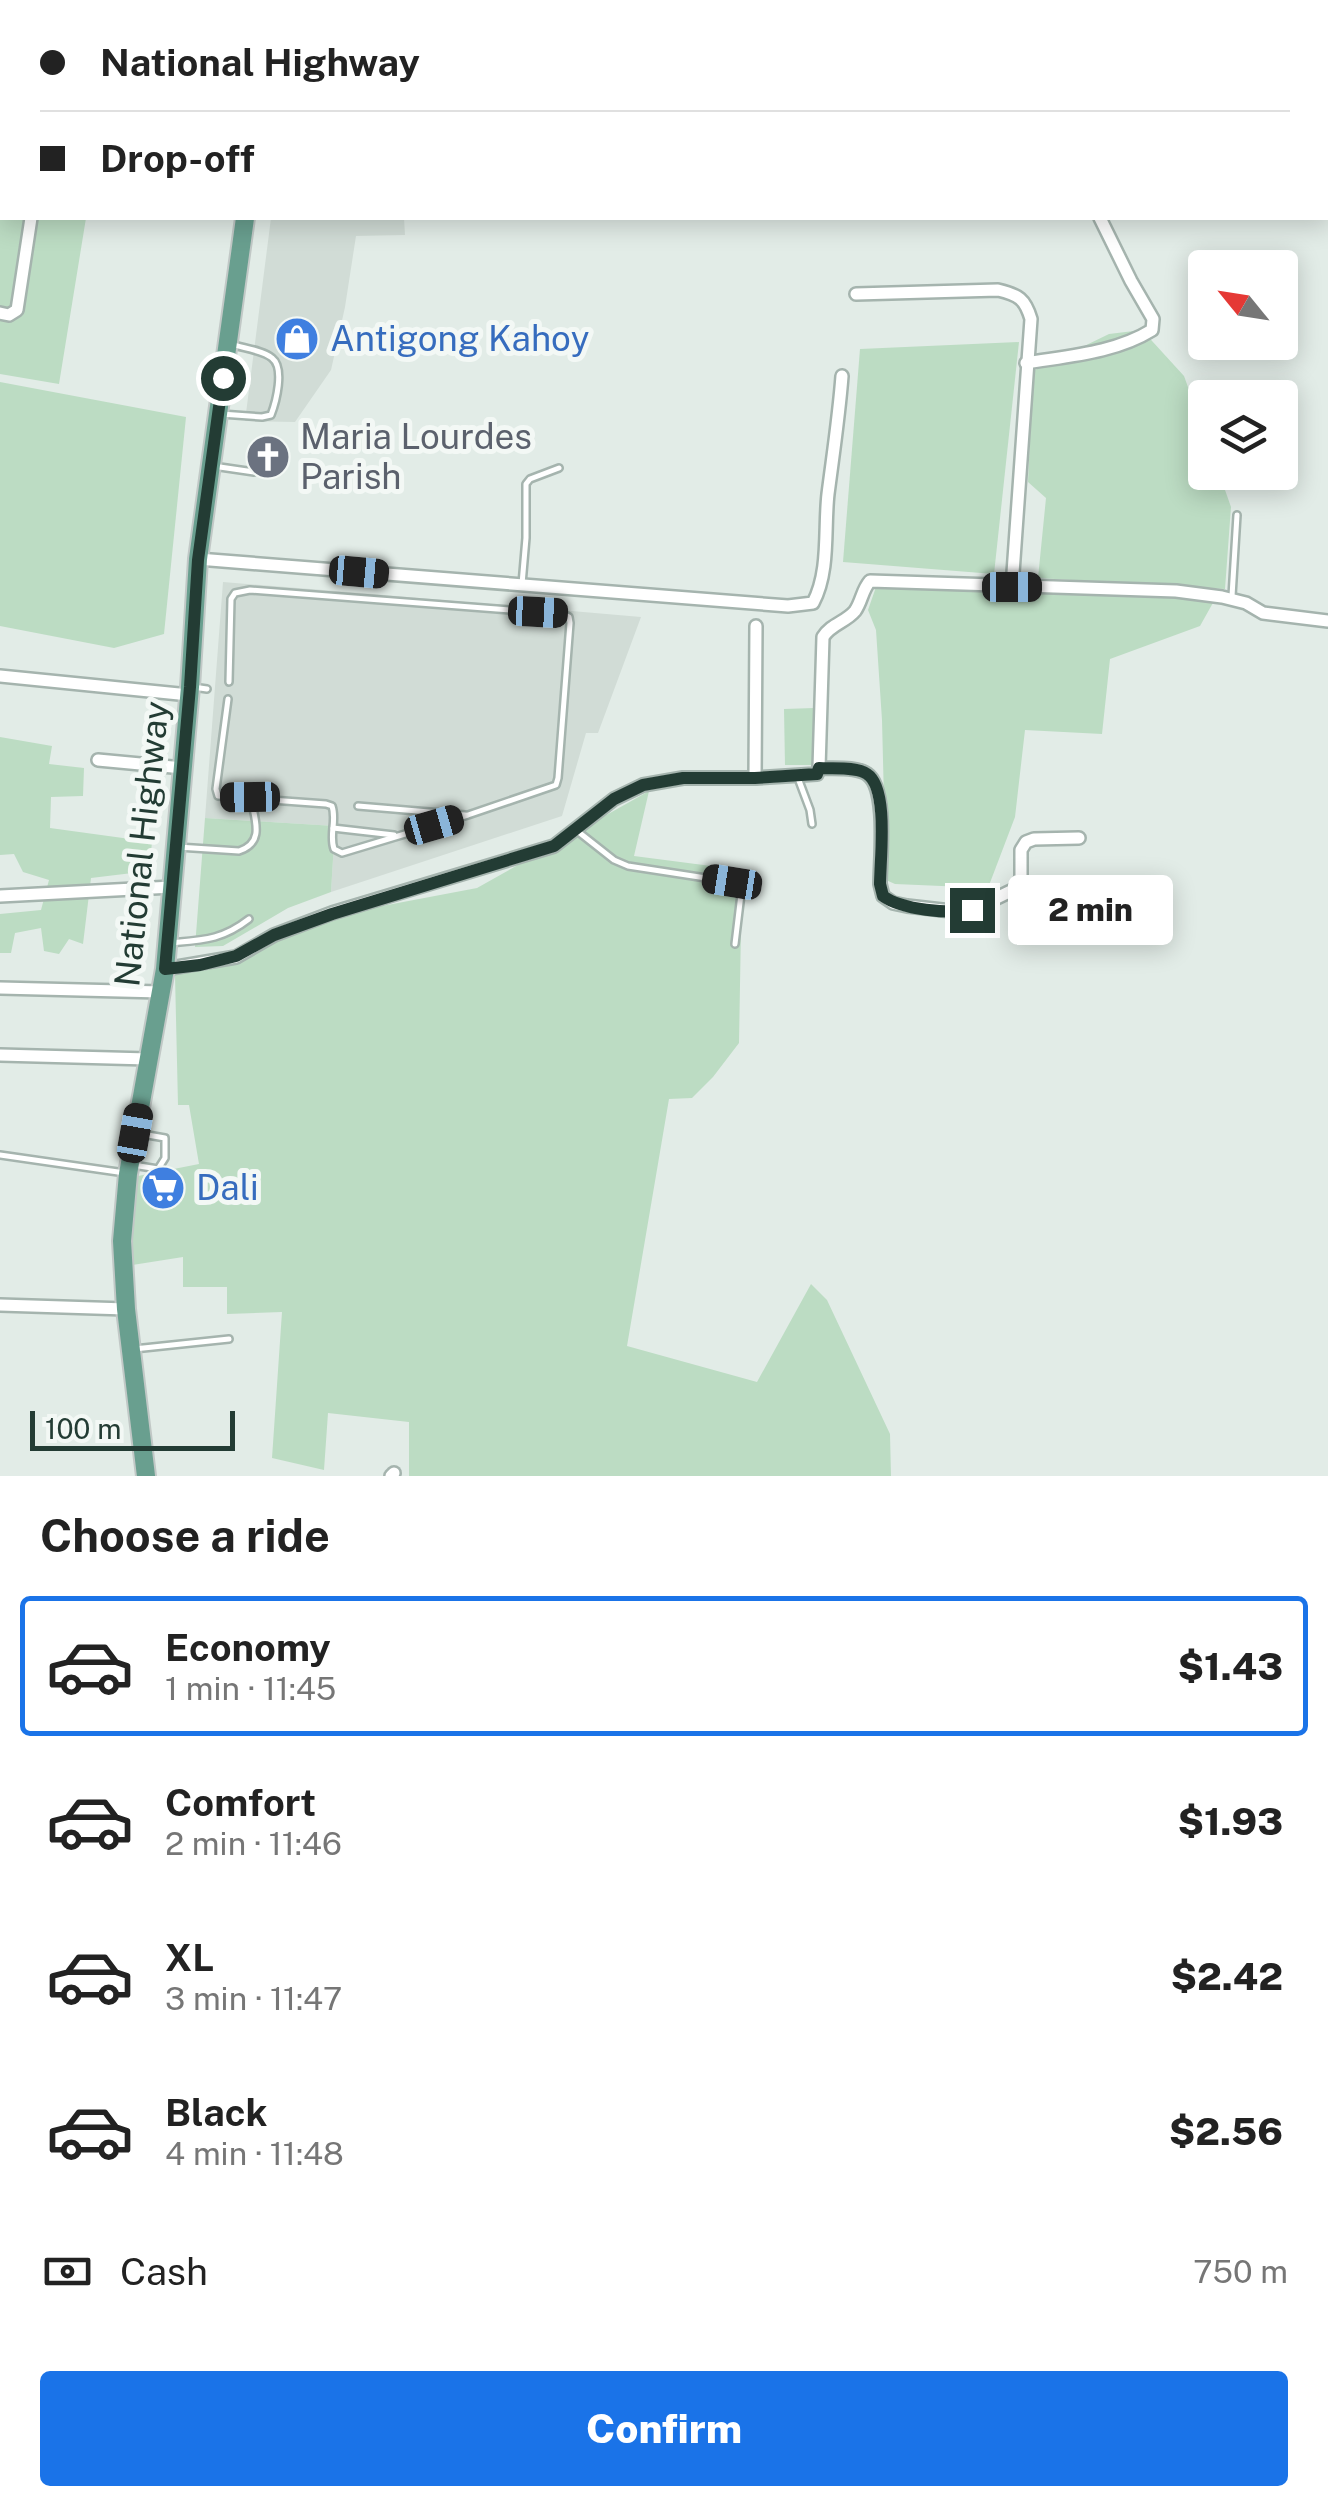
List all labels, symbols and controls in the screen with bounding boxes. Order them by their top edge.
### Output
text: National Highway [100,40,420,85]
text: Drop-off [100,136,255,181]
north arrow [1188,250,1298,360]
map controls [1188,250,1298,490]
shop icon: Antigong Kahoy [274,316,320,362]
place label: Antigong Kahoy [330,318,589,359]
route start [201,356,246,401]
button: layers [1188,380,1298,490]
place label: Maria Lourdes Parish [300,416,532,497]
church icon: Maria Lourdes Parish [245,434,291,480]
car [328,554,390,590]
car [982,572,1042,602]
car [507,595,569,629]
street label: National Highway [106,699,177,989]
car [220,781,280,813]
car [401,802,467,848]
car [700,862,764,902]
callout: 2 min [1007,875,1172,945]
route end [950,888,995,933]
text: 2 min [1048,891,1133,928]
car [115,1101,155,1165]
supermarket icon: Dali [140,1165,186,1211]
place label: Dali [196,1167,259,1208]
scale bar [30,1406,235,1450]
text: 100 m [45,1412,122,1445]
text: Choose a ride [40,1509,330,1562]
icon: car [45,1621,135,1711]
text: Economy [165,1625,331,1670]
text: $1.43 [1178,1644,1283,1689]
text: 1 min · 11:45 [165,1670,336,1707]
icon: car [45,1776,135,1866]
text: Comfort [165,1780,316,1825]
text: $1.93 [1178,1799,1283,1844]
text: 2 min · 11:46 [165,1825,342,1862]
icon: car [45,1931,135,2021]
text: XL [165,1935,214,1980]
text: $2.42 [1171,1954,1283,1999]
text: 3 min · 11:47 [165,1980,342,2017]
icon: car [45,2086,135,2176]
text: Black [165,2090,268,2135]
text: $2.56 [1169,2109,1283,2154]
text: 4 min · 11:48 [165,2135,344,2172]
icon: cash [40,2244,95,2299]
text: Cash [120,2249,208,2294]
text: 750 m [1193,2253,1288,2290]
button: Confirm [40,2371,1288,2486]

